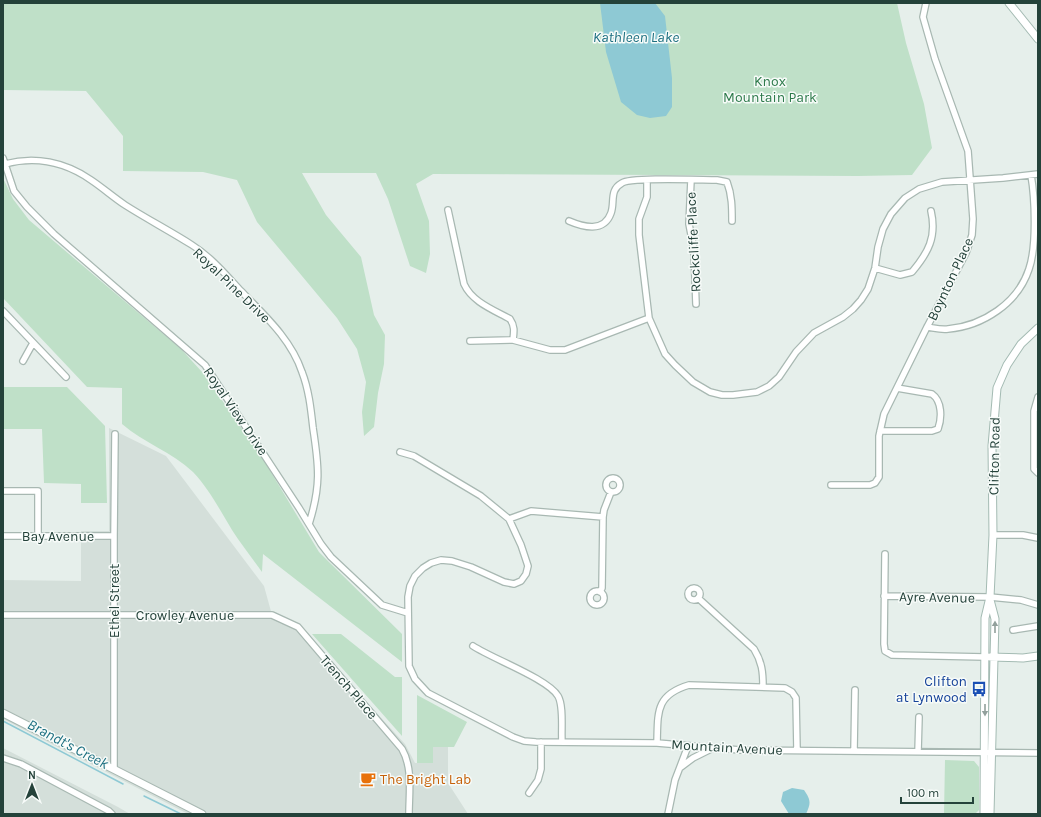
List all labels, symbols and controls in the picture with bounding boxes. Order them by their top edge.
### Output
water label: Kathleen Lake [593,28,679,46]
park label: Knox Mountain Park [723,73,817,106]
street label: Rockcliffe Place [682,191,705,293]
street label: Boynton Place [924,235,977,323]
street label: Royal Pine Drive [189,244,274,327]
street label: Royal View Drive [200,364,271,459]
street label: Clifton Road [985,417,1004,495]
street label: Bay Avenue [22,528,94,545]
street label: Ethel Street [106,564,123,638]
street label: Ayre Avenue [899,588,975,607]
street label: Crowley Avenue [136,607,234,624]
one-way arrow [992,620,998,633]
street label: Trench Place [316,652,381,723]
place label: Clifton at Lynwood [896,673,967,706]
bus stop icon: Clifton at Lynwood [970,680,988,698]
one-way arrow [982,704,988,717]
water label: Brandt's Creek [24,715,112,773]
street label: Mountain Avenue [671,736,783,759]
north arrow [12,765,52,805]
text: N [28,769,36,782]
cafe icon: The Bright Lab [359,770,377,788]
place label: The Bright Lab [380,771,471,788]
scale bar [901,779,973,805]
text: 100 m [907,786,939,800]

